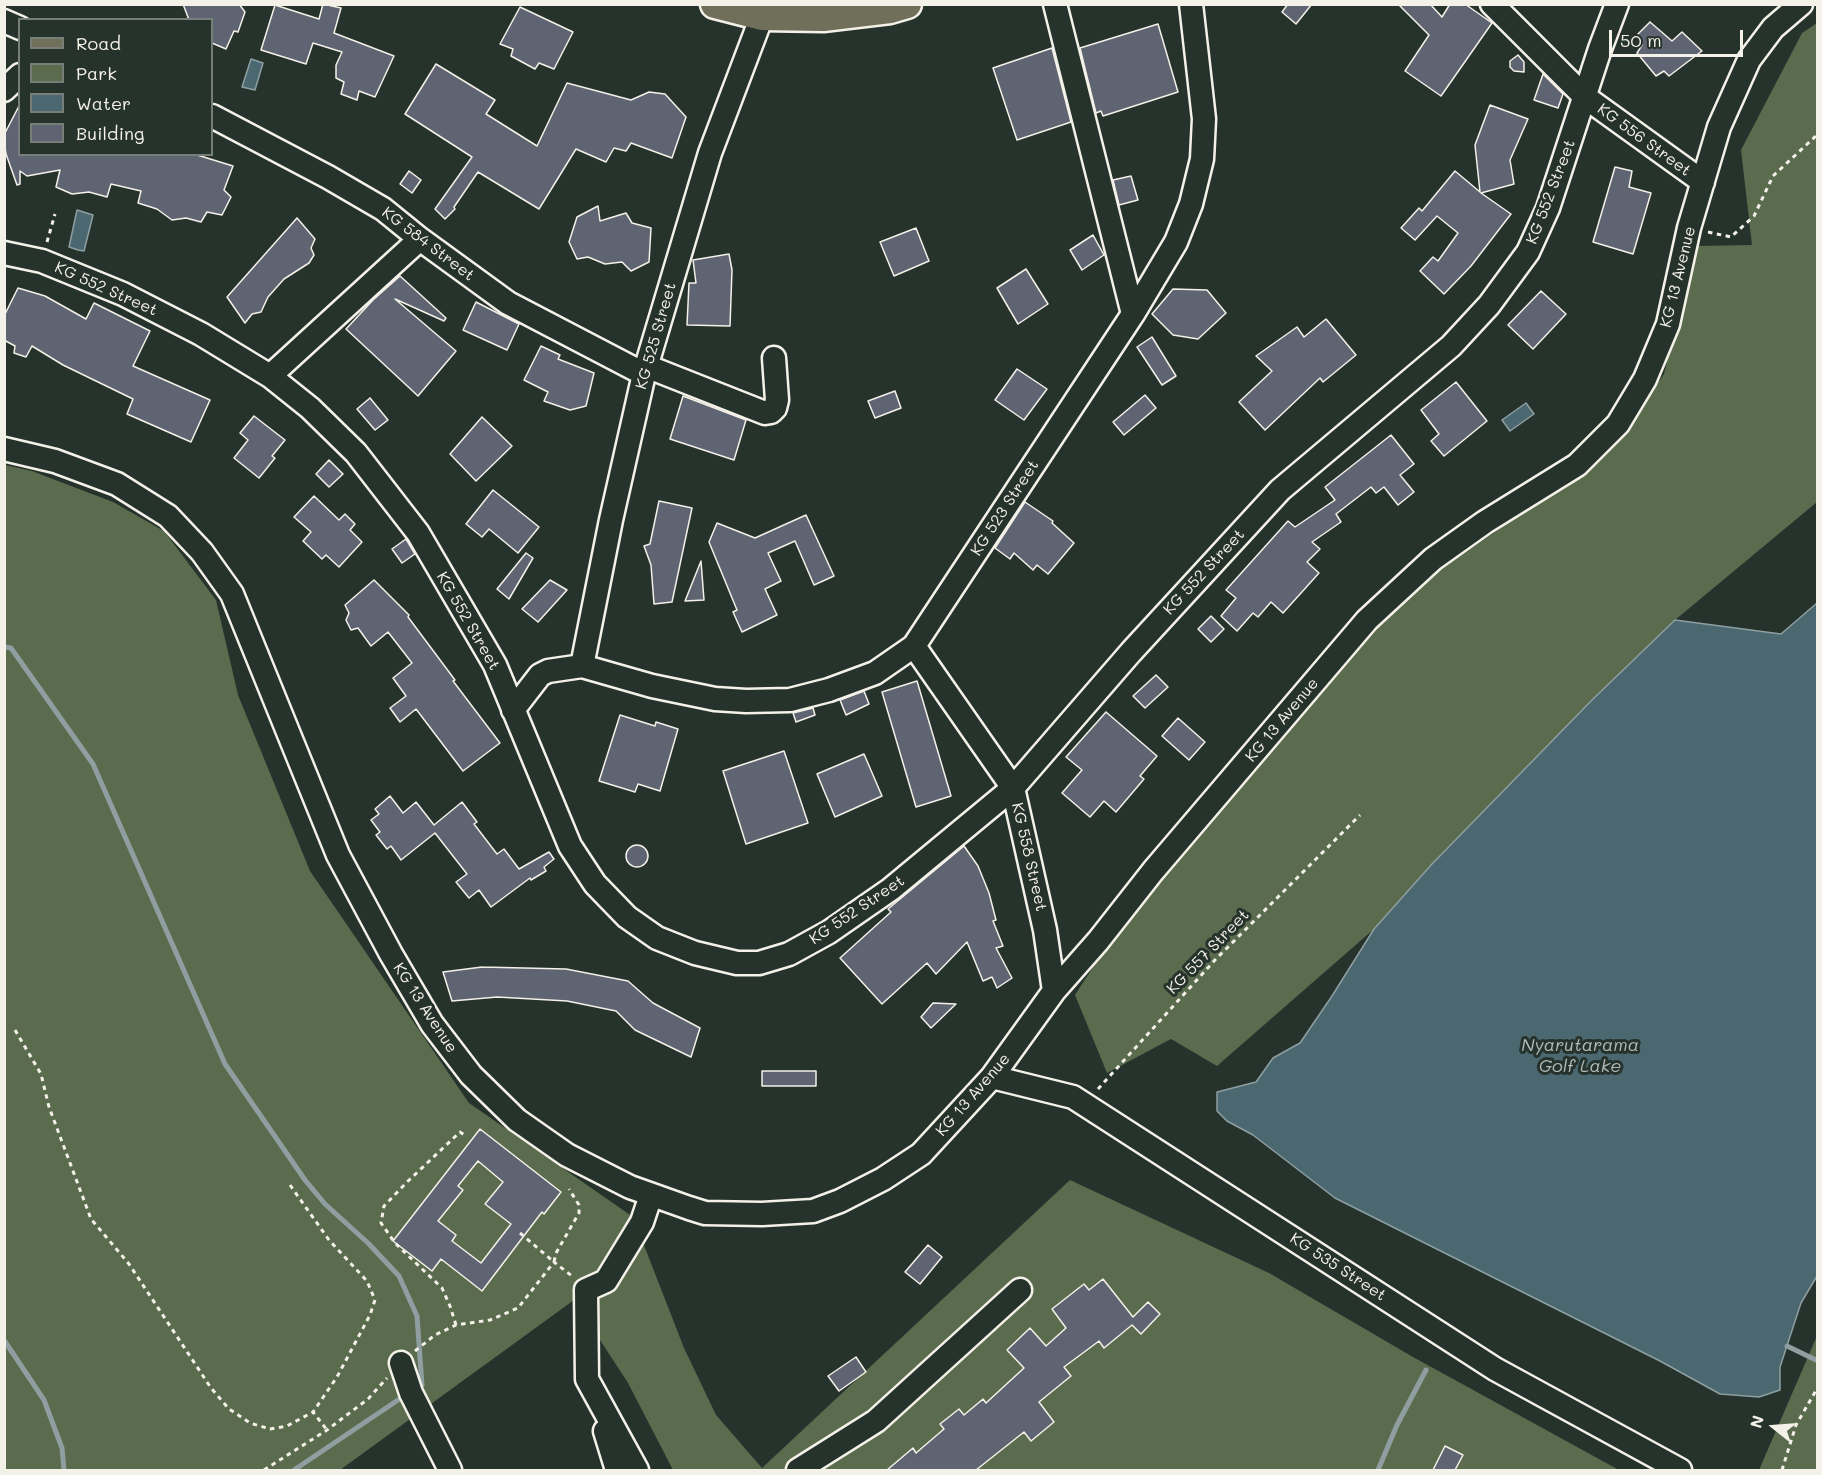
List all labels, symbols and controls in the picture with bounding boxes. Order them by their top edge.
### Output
legend [18,18,213,156]
scale bar [1612,18,1746,56]
text: 50 m [1620,28,1662,52]
text: Road [76,31,121,55]
text: Park [76,61,117,85]
text: Water [76,91,131,115]
street label: KG 556 Street [1593,100,1695,180]
text: Building [76,121,144,145]
street label: KG 552 Street [1522,137,1580,247]
street label: KG 584 Street [378,203,478,285]
street label: KG 13 Avenue [1656,224,1700,330]
street label: KG 552 Street [52,258,160,320]
street label: KG 525 Street [632,280,680,392]
street label: KG 523 Street [967,456,1043,560]
street label: KG 552 Street [1159,525,1249,619]
street label: KG 552 Street [432,568,504,674]
street label: KG 13 Avenue [1241,674,1323,766]
street label: KG 558 Street [1007,801,1051,913]
street label: KG 552 Street [806,871,908,949]
street label: KG 557 Street [1163,906,1253,998]
street label: KG 13 Avenue [389,959,461,1057]
water label: Nyarutarama Golf Lake [1521,1034,1639,1076]
street label: KG 13 Avenue [932,1050,1014,1140]
street label: KG 535 Street [1286,1229,1390,1305]
north arrow [1744,1397,1804,1457]
text: N [1744,1413,1768,1430]

